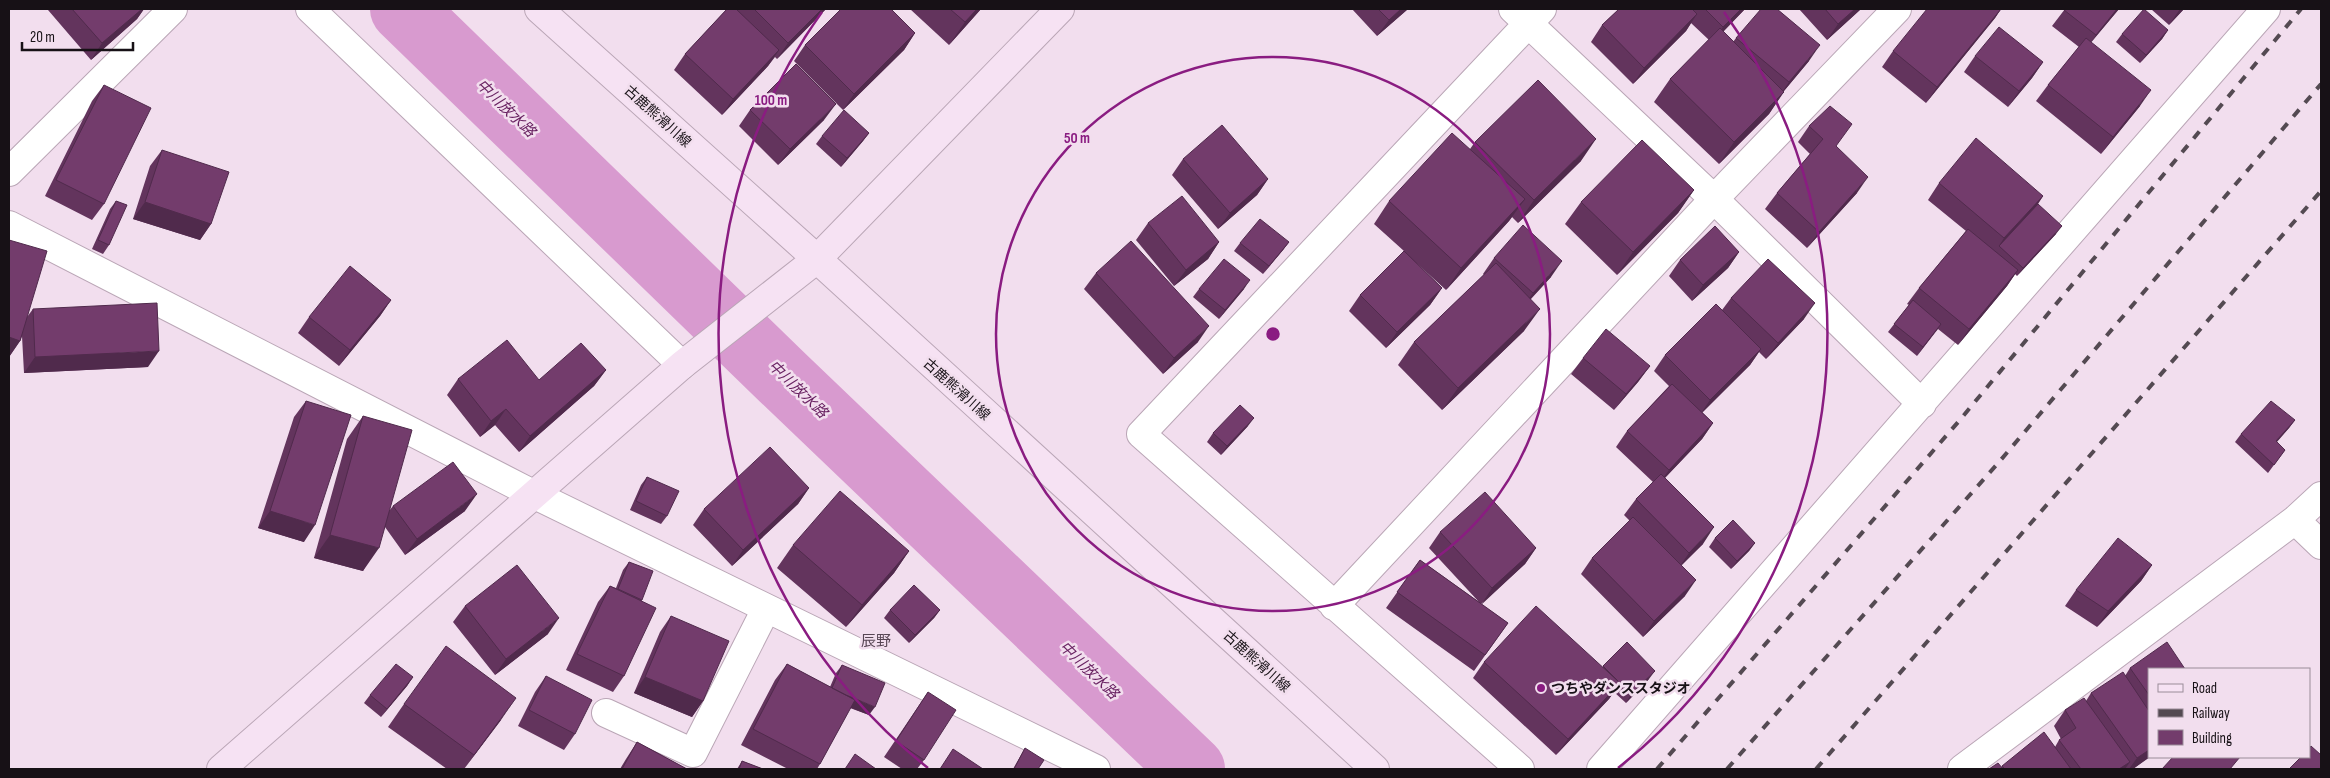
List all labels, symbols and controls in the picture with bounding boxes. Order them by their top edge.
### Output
scale bar [22,20,134,52]
text: 20 m [30,28,55,47]
water label: 中川放水路 [472,75,541,143]
street label: 古鹿熊滑川線 [621,82,695,151]
text: 100 m [755,91,787,110]
text: 50 m [1064,129,1090,148]
centre of rings [1264,325,1282,343]
street label: 古鹿熊滑川線 [920,355,994,424]
water label: 中川放水路 [764,356,833,424]
street label: 古鹿熊滑川線 [1220,627,1294,696]
district label: 辰野 [861,632,891,651]
water label: 中川放水路 [1055,637,1124,705]
legend [2148,668,2310,758]
text: Road [2192,679,2217,698]
place label: つちやダンススタジオ [1551,680,1691,697]
marker: つちやダンススタジオ [1535,682,1547,694]
text: Railway [2192,704,2230,723]
text: Building [2192,729,2232,748]

